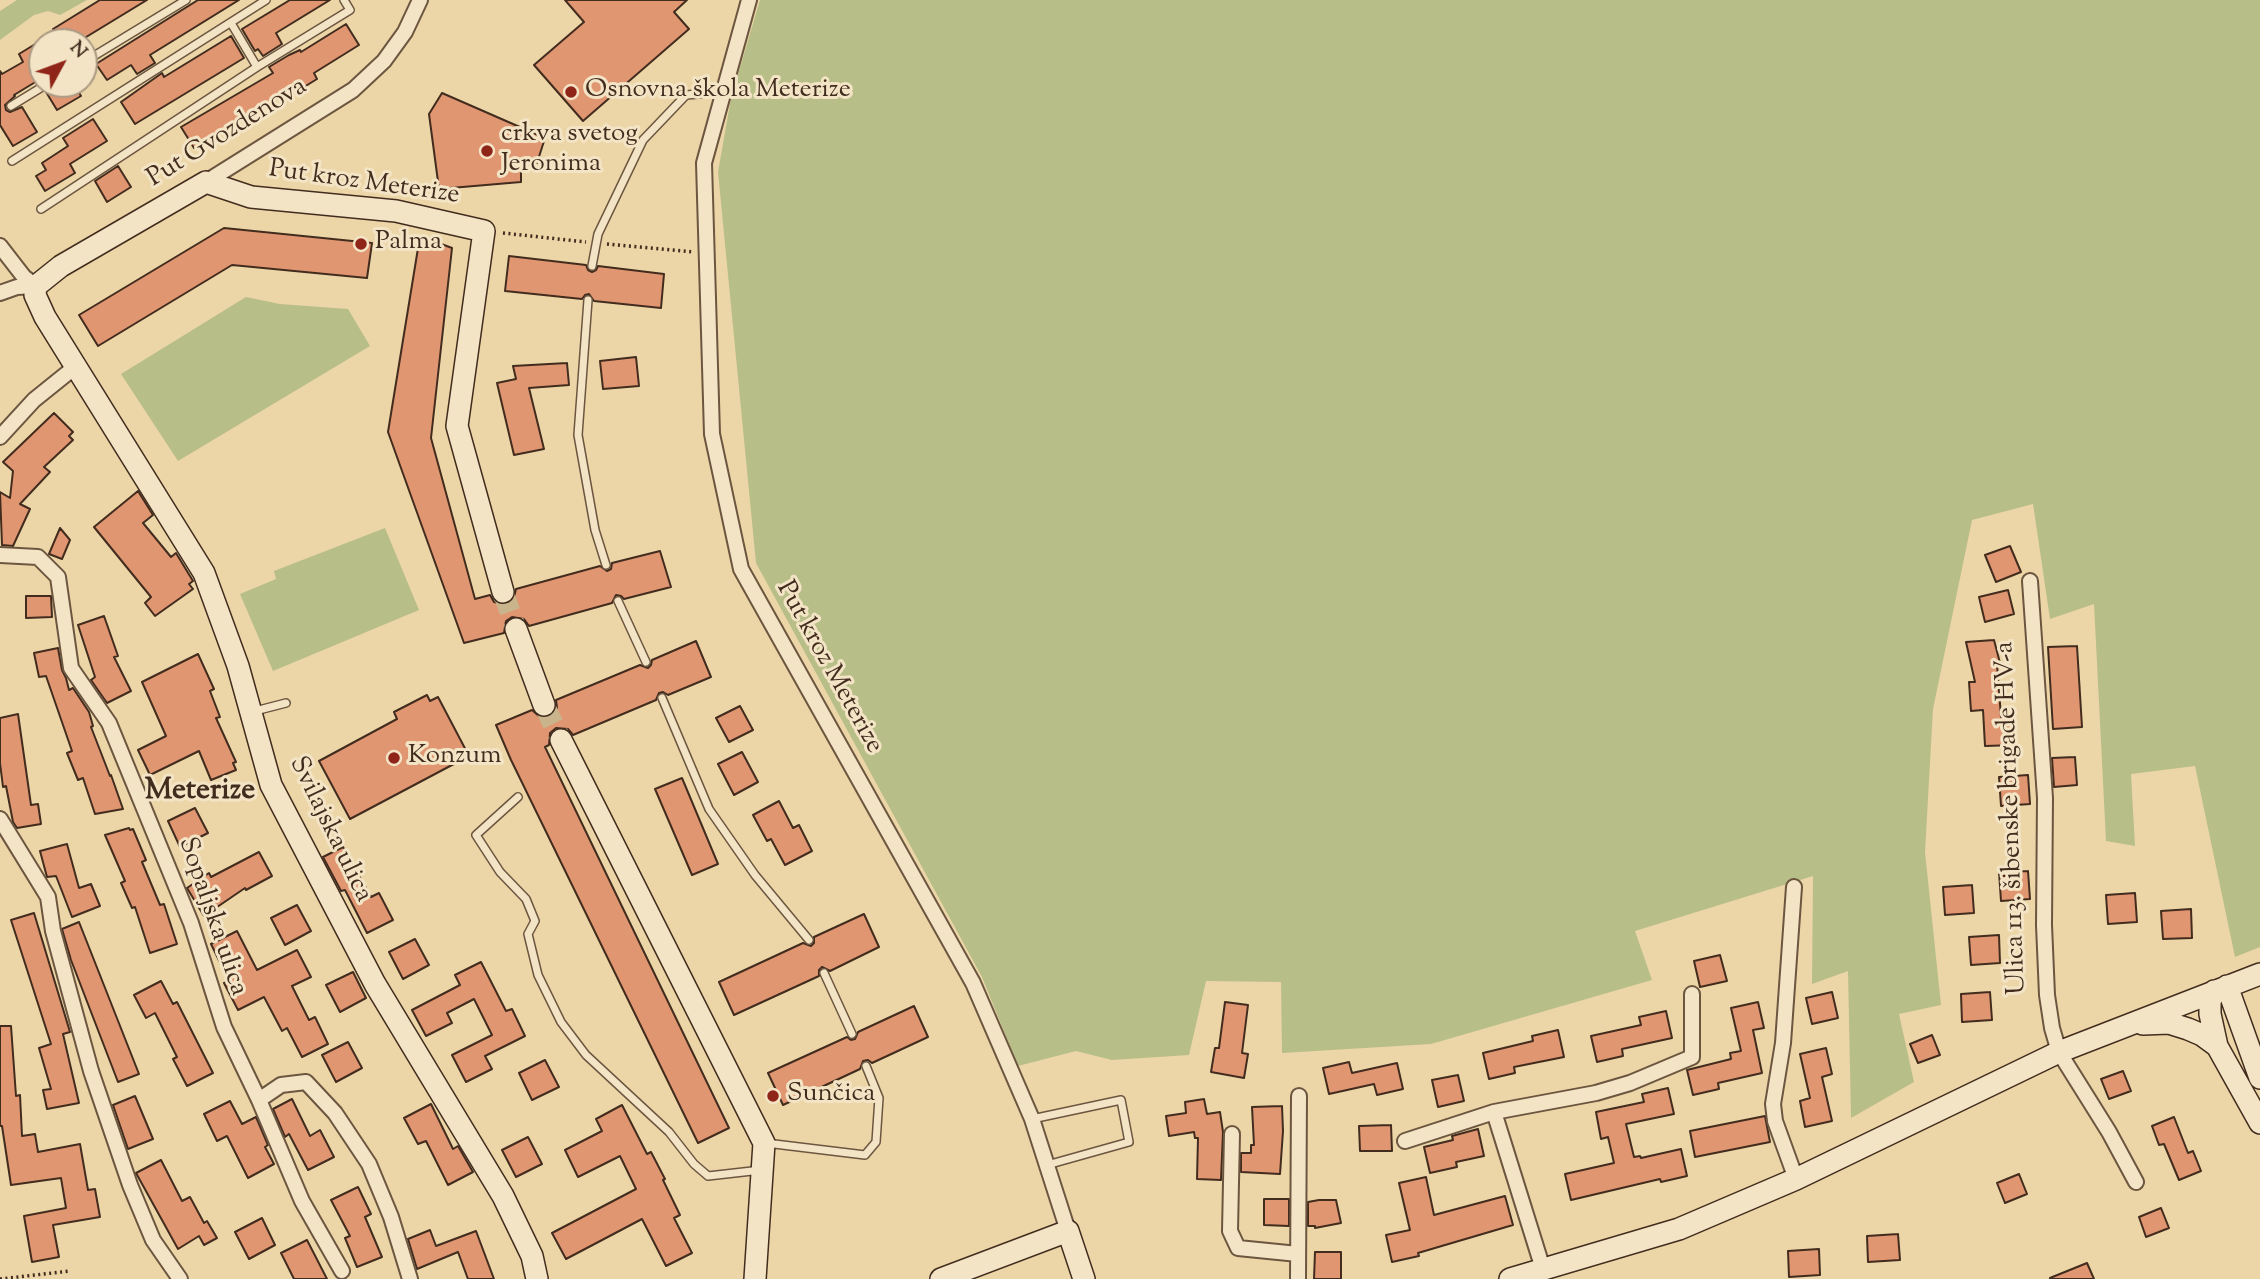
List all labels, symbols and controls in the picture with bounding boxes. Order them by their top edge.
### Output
north arrow [28,28,98,98]
text: N [63,36,93,65]
street label: Put Gvozdenova [142,72,314,196]
place label: Osnovna škola Meterize [585,76,851,108]
marker: Osnovna škola Meterize [563,84,579,100]
place label: crkva svetog Jeronima [501,120,638,182]
marker: crkva svetog Jeronima [479,143,495,159]
street label: Put kroz Meterize [267,155,461,213]
place label: Palma [375,228,442,260]
marker: Palma [353,236,369,252]
street label: Put kroz Meterize [768,576,888,760]
street label: Ulica 113. šibenske brigade HV-a [1991,641,2035,995]
place label: Konzum [408,742,502,774]
marker: Konzum [386,750,402,766]
street label: Svilajska ulica [280,752,378,908]
district label: Meterize [145,775,255,811]
street label: Sopaljska ulica [169,834,253,1000]
place label: Sunčica [787,1080,875,1112]
marker: Sunčica [765,1088,781,1104]

